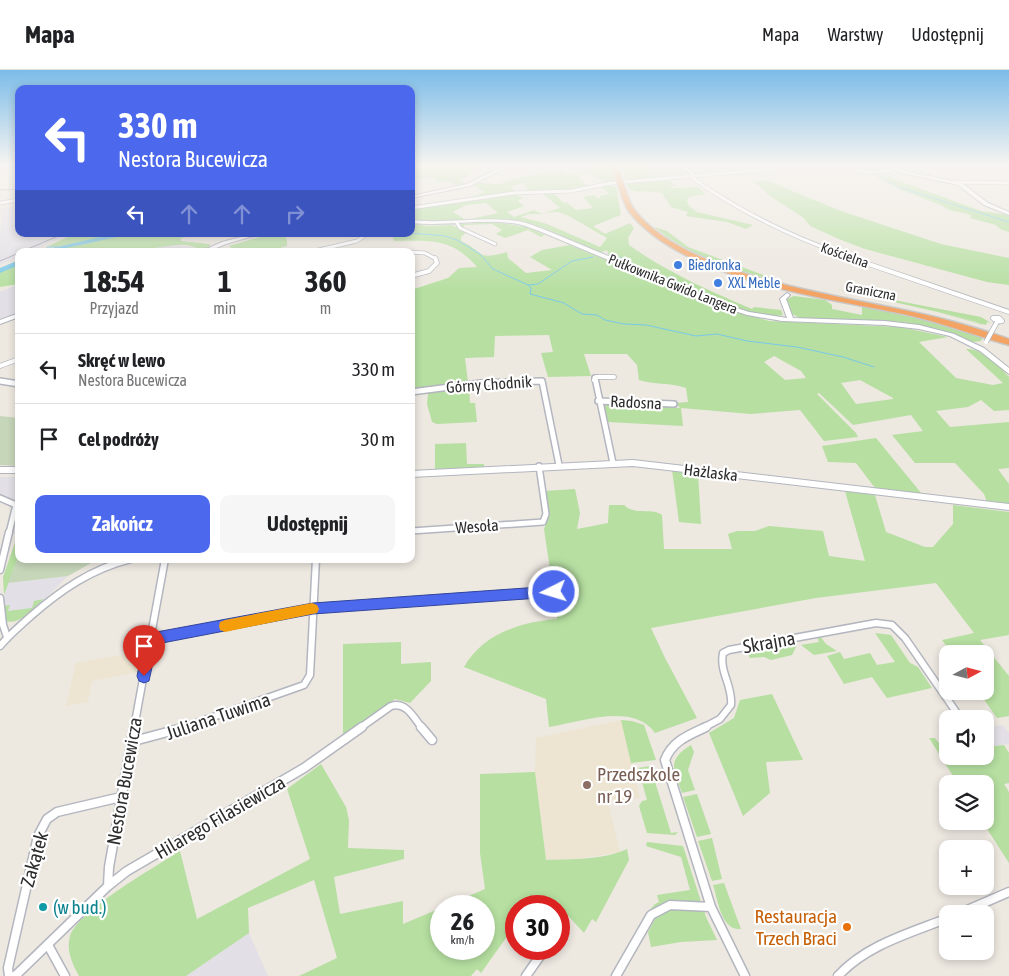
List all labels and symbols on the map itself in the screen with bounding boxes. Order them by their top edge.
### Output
street label: Kościelna [819,239,871,271]
street label: Pułkownika Gwido Langera [606,251,740,317]
place label: Biedronka [688,257,741,273]
marker: Biedronka [672,259,684,271]
place label: XXL Meble [728,275,780,291]
marker: XXL Meble [712,277,724,289]
street label: Graniczna [844,278,898,304]
street label: Górny Chodnik [446,372,532,397]
street label: Radosna [610,392,662,412]
street label: Hażlaska [683,460,739,484]
street label: Wesoła [455,516,499,536]
position arrow [527,565,579,617]
pin [123,625,165,676]
street label: Skrajna [741,627,797,657]
north arrow [939,645,994,700]
street label: Juliana Tuwima [163,688,273,744]
street label: Nestora Bucewicza [102,715,146,847]
place label: Przedszkole nr 19 [597,763,680,807]
street label: Hilarego Filasiewicza [151,771,289,863]
marker: Przedszkole nr 19 [581,779,593,791]
street label: Zakątek [16,828,53,889]
speed limit sign: 30 [505,895,570,960]
place label: (w bud.) [53,896,107,918]
marker: (w bud.) [37,901,49,913]
place label: Restauracja Trzech Braci [754,905,837,949]
marker: Restauracja Trzech Braci [841,921,853,933]

